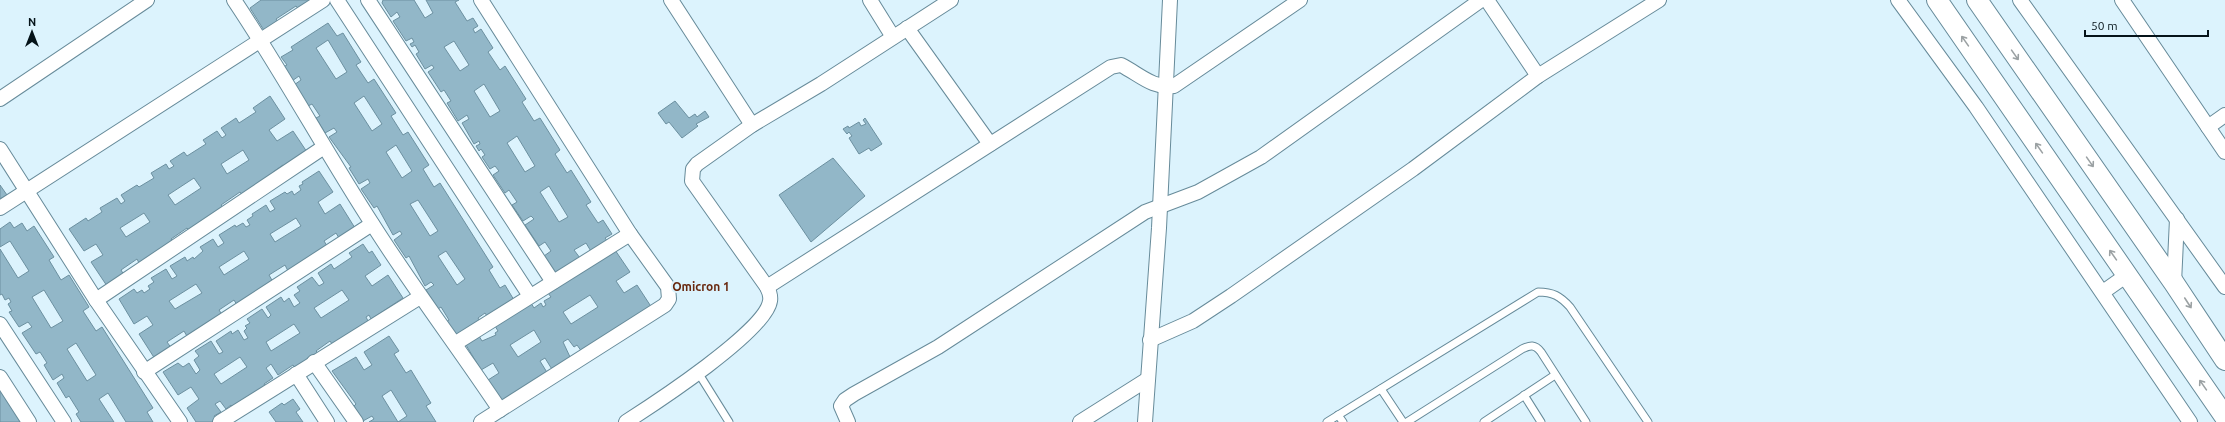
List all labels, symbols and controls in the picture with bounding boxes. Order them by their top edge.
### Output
north arrow [12,12,52,52]
scale bar [2085,12,2208,38]
text: N [28,16,36,28]
text: 50 m [2091,19,2118,32]
one-way arrow [1961,36,1969,47]
one-way arrow [2011,49,2019,60]
one-way arrow [2035,143,2043,154]
one-way arrow [2086,156,2094,167]
one-way arrow [2109,250,2117,261]
district label: Omicron 1 [672,280,730,293]
one-way arrow [2184,297,2192,309]
one-way arrow [2199,380,2207,391]

